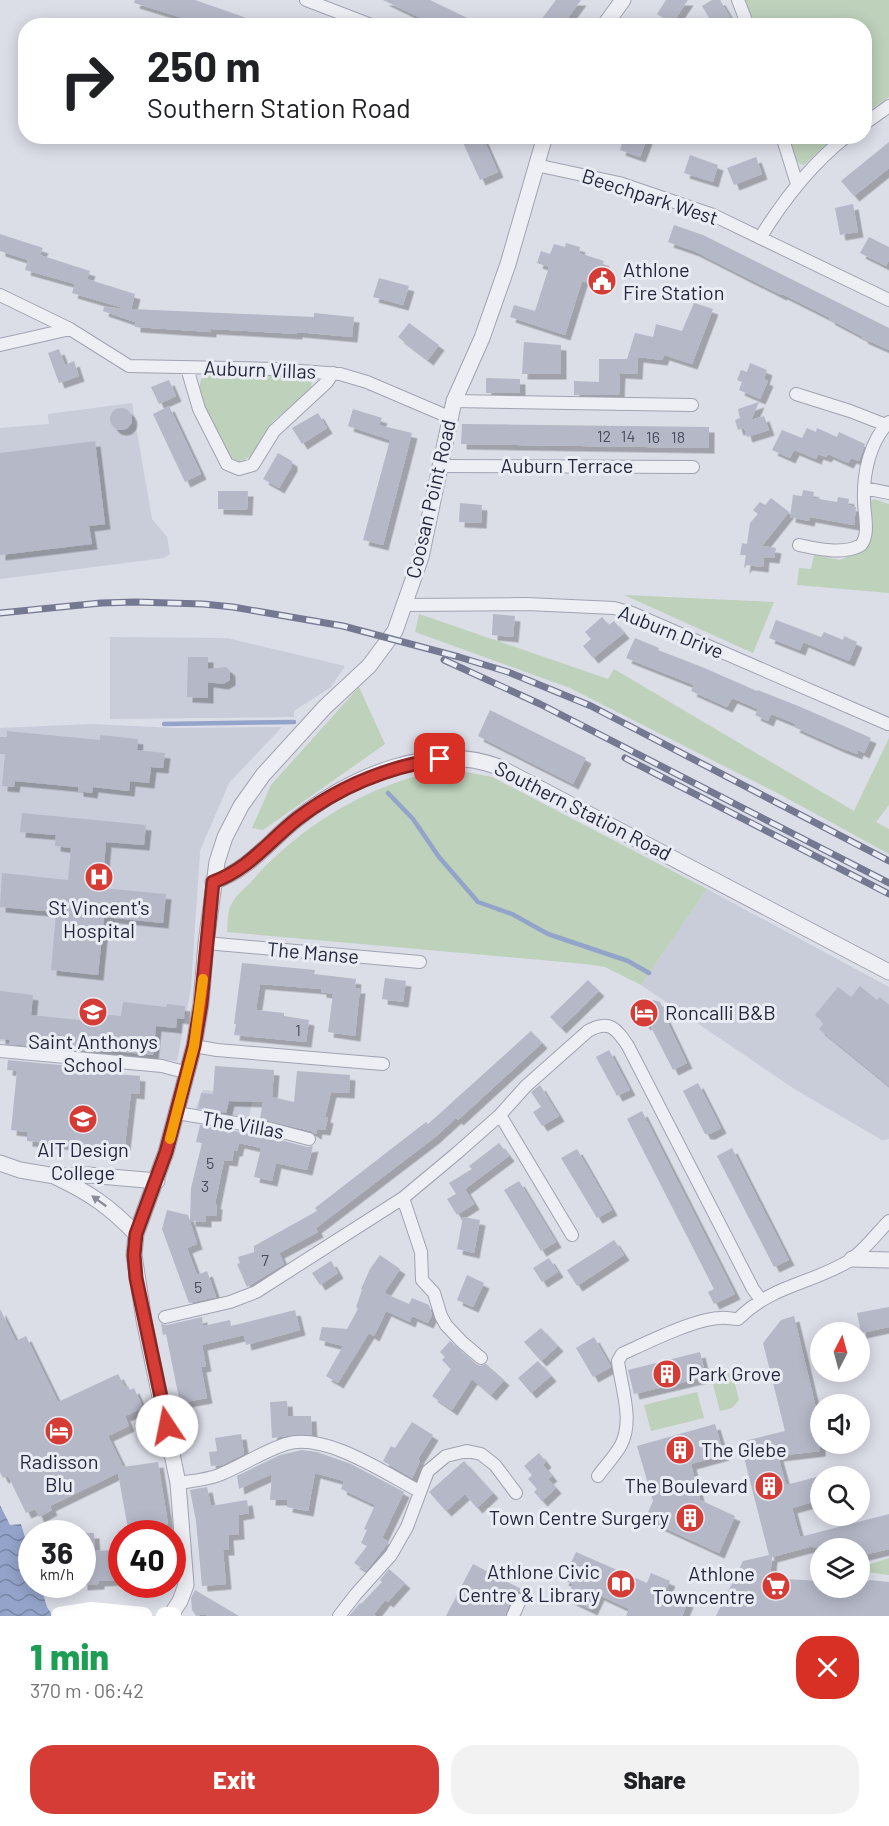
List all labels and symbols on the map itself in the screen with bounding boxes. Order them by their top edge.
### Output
street label: Beechpark West [579,163,721,229]
place label: Athlone Fire Station [623,257,724,304]
public building icon: Athlone Fire Station [586,265,618,297]
street label: Auburn Villas [203,355,317,383]
street label: Coosan Point Road [400,417,460,581]
house number: 12 [597,426,611,445]
house number: 14 [621,426,635,445]
house number: 16 [646,427,660,446]
house number: 18 [671,427,685,446]
street label: Auburn Terrace [501,453,633,477]
street label: Auburn Drive [615,599,727,663]
pin [414,733,465,784]
street label: Southern Station Road [491,755,676,865]
hospital icon: St Vincent's Hospital [83,861,115,893]
place label: St Vincent's Hospital [48,895,150,942]
street label: The Manse [266,936,360,968]
school or university icon: Saint Anthonys School [77,996,109,1028]
hotel icon: Roncalli B&B [628,997,660,1029]
place label: Roncalli B&B [665,1000,776,1024]
house number: 1 [295,1020,301,1039]
place label: Saint Anthonys School [28,1029,158,1076]
school or university icon: AIT Design College [67,1103,99,1135]
street label: The Villas [200,1105,286,1143]
place label: AIT Design College [37,1137,129,1184]
house number: 5 [206,1153,214,1172]
house number: 3 [201,1176,209,1195]
one-way arrow [91,1195,106,1207]
house number: 7 [261,1250,269,1269]
house number: 5 [194,1277,202,1296]
north arrow [810,1322,870,1382]
building icon: Park Grove [651,1358,683,1390]
place label: Park Grove [688,1361,781,1385]
position arrow [135,1394,199,1458]
hotel icon: Radisson Blu [43,1415,75,1447]
building icon: The Glebe [664,1434,696,1466]
place label: The Glebe [701,1437,787,1461]
place label: Radisson Blu [19,1449,99,1496]
building icon: The Boulevard [753,1470,785,1502]
place label: The Boulevard [625,1473,748,1497]
building icon: Town Centre Surgery [674,1502,706,1534]
place label: Town Centre Surgery [489,1505,669,1529]
speed limit sign: 40 [108,1520,186,1598]
place label: Athlone Civic Centre & Library [458,1559,600,1606]
place label: Athlone Towncentre [653,1561,755,1608]
library icon: Athlone Civic Centre & Library [605,1568,637,1600]
supermarket icon: Athlone Towncentre [760,1570,792,1602]

